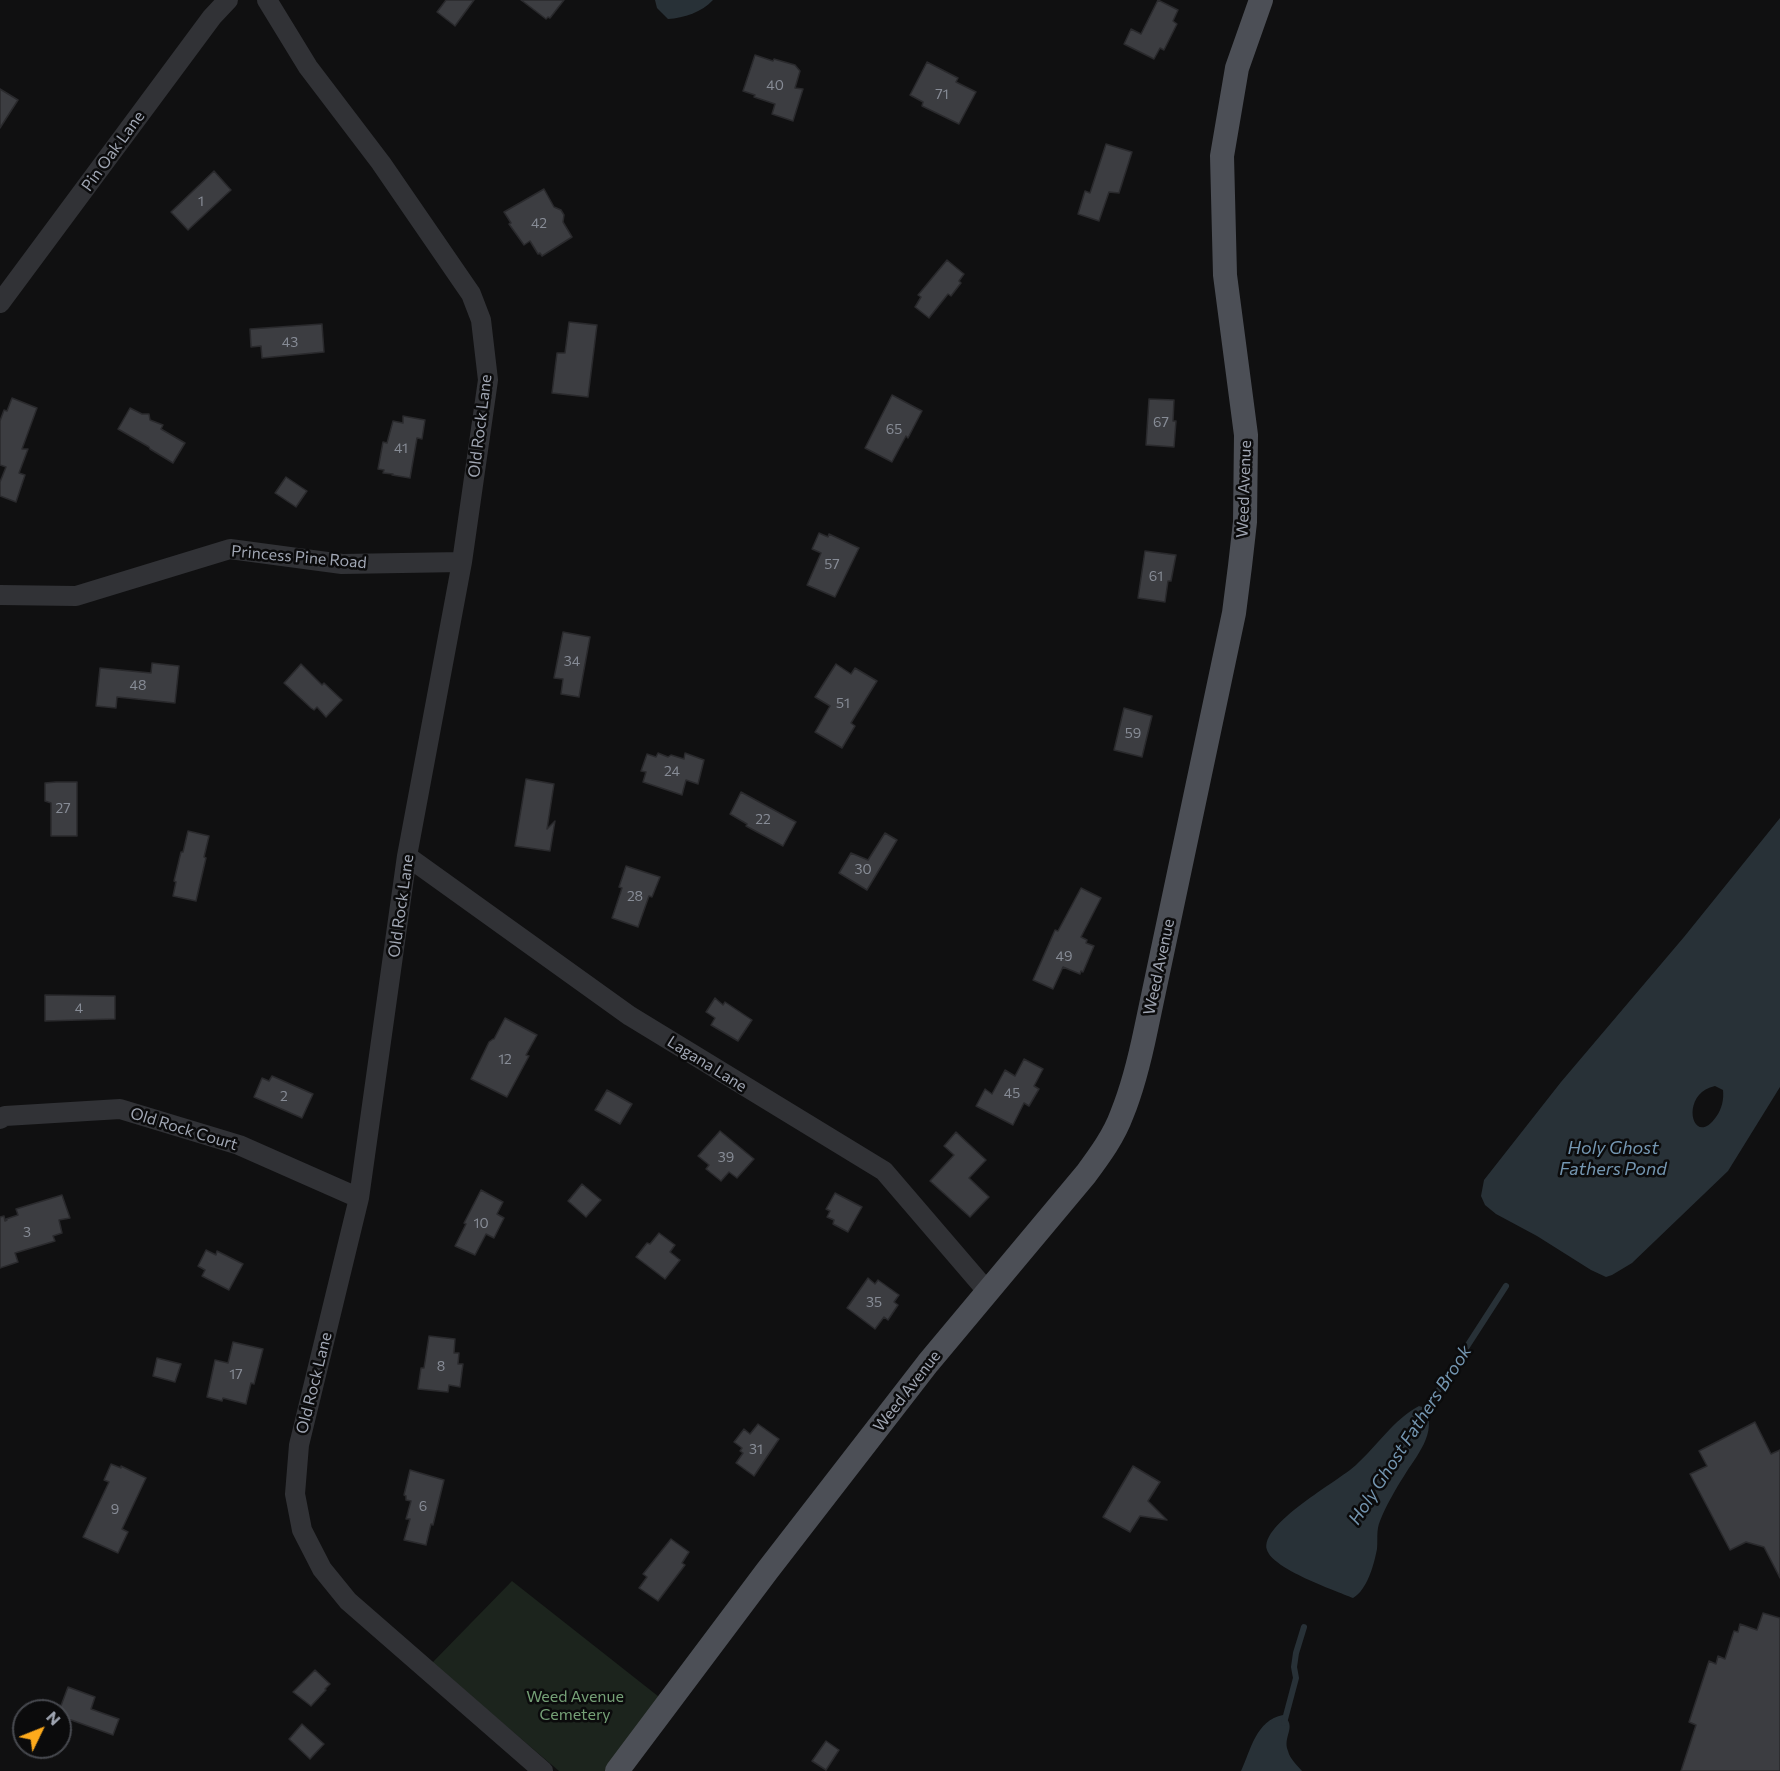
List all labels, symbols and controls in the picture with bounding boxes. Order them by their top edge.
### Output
house number: 40 [766,77,784,93]
house number: 71 [935,86,949,102]
street label: Pin Oak Lane [77,107,149,195]
house number: 1 [198,193,204,209]
house number: 42 [531,215,547,231]
house number: 43 [282,334,298,350]
street label: Old Rock Lane [464,373,496,479]
house number: 67 [1153,414,1169,430]
house number: 65 [886,421,902,437]
house number: 41 [394,440,408,456]
street label: Weed Avenue [1233,440,1255,538]
street label: Princess Pine Road [230,542,368,572]
house number: 57 [824,556,840,572]
house number: 61 [1149,568,1163,584]
house number: 34 [564,653,580,669]
house number: 48 [130,677,146,693]
house number: 51 [836,695,850,711]
house number: 59 [1125,725,1141,741]
house number: 24 [664,763,680,779]
house number: 27 [55,800,71,816]
house number: 22 [755,811,771,827]
street label: Old Rock Lane [384,853,418,959]
house number: 30 [854,861,872,877]
house number: 28 [627,888,643,904]
street label: Weed Avenue [1139,917,1179,1017]
house number: 49 [1056,948,1072,964]
house number: 4 [75,1000,83,1016]
street label: Lagana Lane [664,1032,750,1096]
house number: 12 [498,1051,512,1067]
house number: 45 [1004,1085,1020,1101]
house number: 2 [280,1088,288,1104]
street label: Old Rock Court [128,1104,240,1154]
water label: Holy Ghost Fathers Pond [1559,1137,1667,1180]
house number: 39 [718,1149,734,1165]
house number: 10 [473,1215,489,1231]
house number: 3 [23,1224,31,1240]
house number: 35 [866,1294,882,1310]
street label: Old Rock Lane [292,1330,336,1436]
water label: Holy Ghost Fathers Brook [1344,1341,1476,1529]
street label: Weed Avenue [869,1347,945,1435]
house number: 8 [437,1358,445,1374]
house number: 17 [229,1366,243,1382]
house number: 31 [749,1441,763,1457]
house number: 6 [419,1498,427,1514]
house number: 9 [111,1501,119,1517]
park label: Weed Avenue Cemetery [526,1687,624,1725]
north arrow [12,1699,72,1759]
text: N [43,1707,65,1729]

